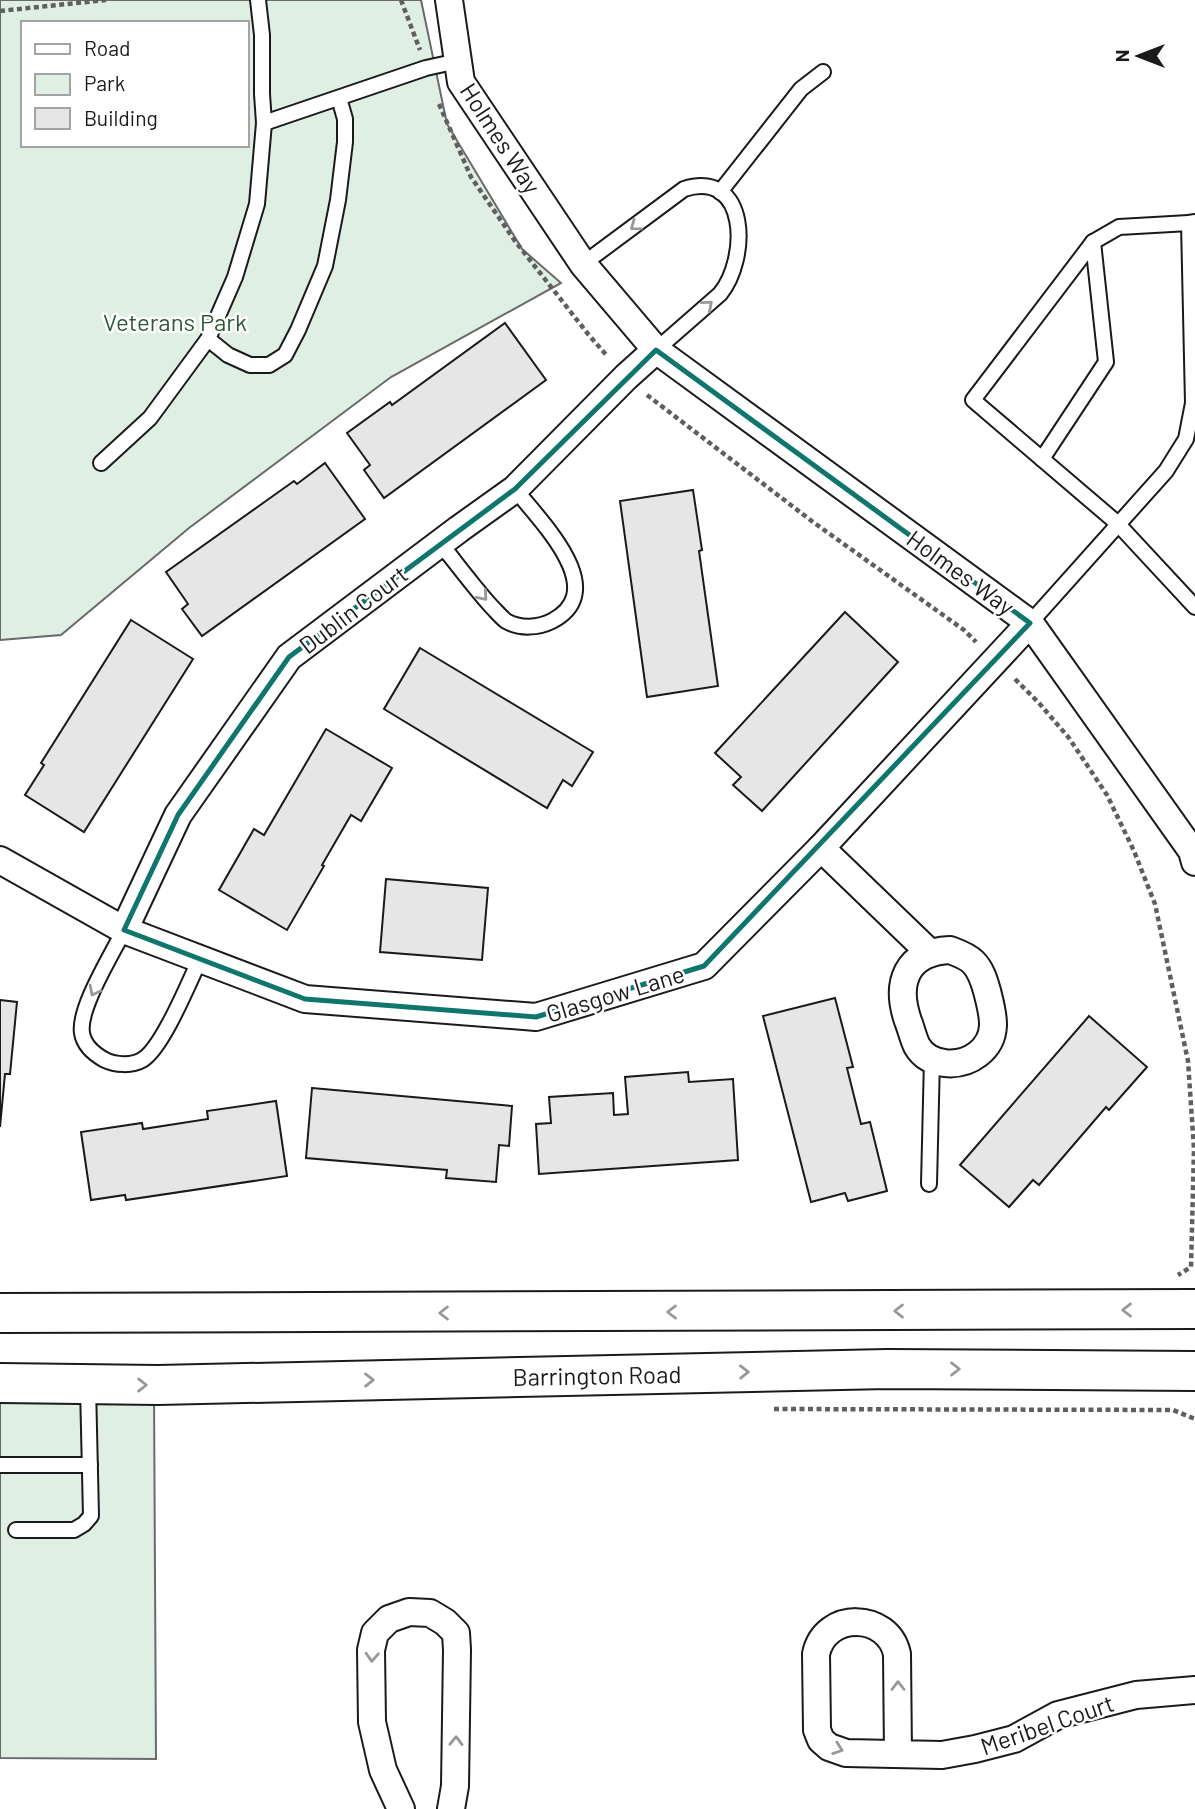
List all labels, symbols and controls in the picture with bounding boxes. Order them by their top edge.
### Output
legend [21,21,248,147]
north arrow [1104,21,1174,91]
text: Road [84,35,130,60]
text: N [1110,50,1133,62]
text: Park [84,70,125,95]
street label: Holmes Way [455,77,547,199]
text: Building [84,105,158,130]
one-way arrow [630,217,643,230]
one-way arrow [700,301,713,313]
park label: Veterans Park [103,307,247,336]
street label: Holmes Way [902,523,1020,621]
street label: Dublin Court [293,559,413,659]
one-way arrow [475,588,487,601]
street label: Glasgow Lane [542,958,688,1028]
one-way arrow [88,984,102,996]
one-way arrow [1121,1302,1132,1318]
one-way arrow [894,1303,904,1319]
one-way arrow [666,1304,677,1320]
one-way arrow [439,1305,449,1321]
street label: Barrington Road [512,1359,682,1391]
one-way arrow [950,1361,961,1377]
one-way arrow [738,1364,749,1379]
one-way arrow [364,1372,375,1388]
one-way arrow [137,1377,147,1393]
one-way arrow [364,1652,379,1663]
one-way arrow [890,1680,906,1691]
street label: Meribel Court [976,1688,1118,1760]
one-way arrow [448,1735,463,1746]
one-way arrow [831,1741,843,1755]

